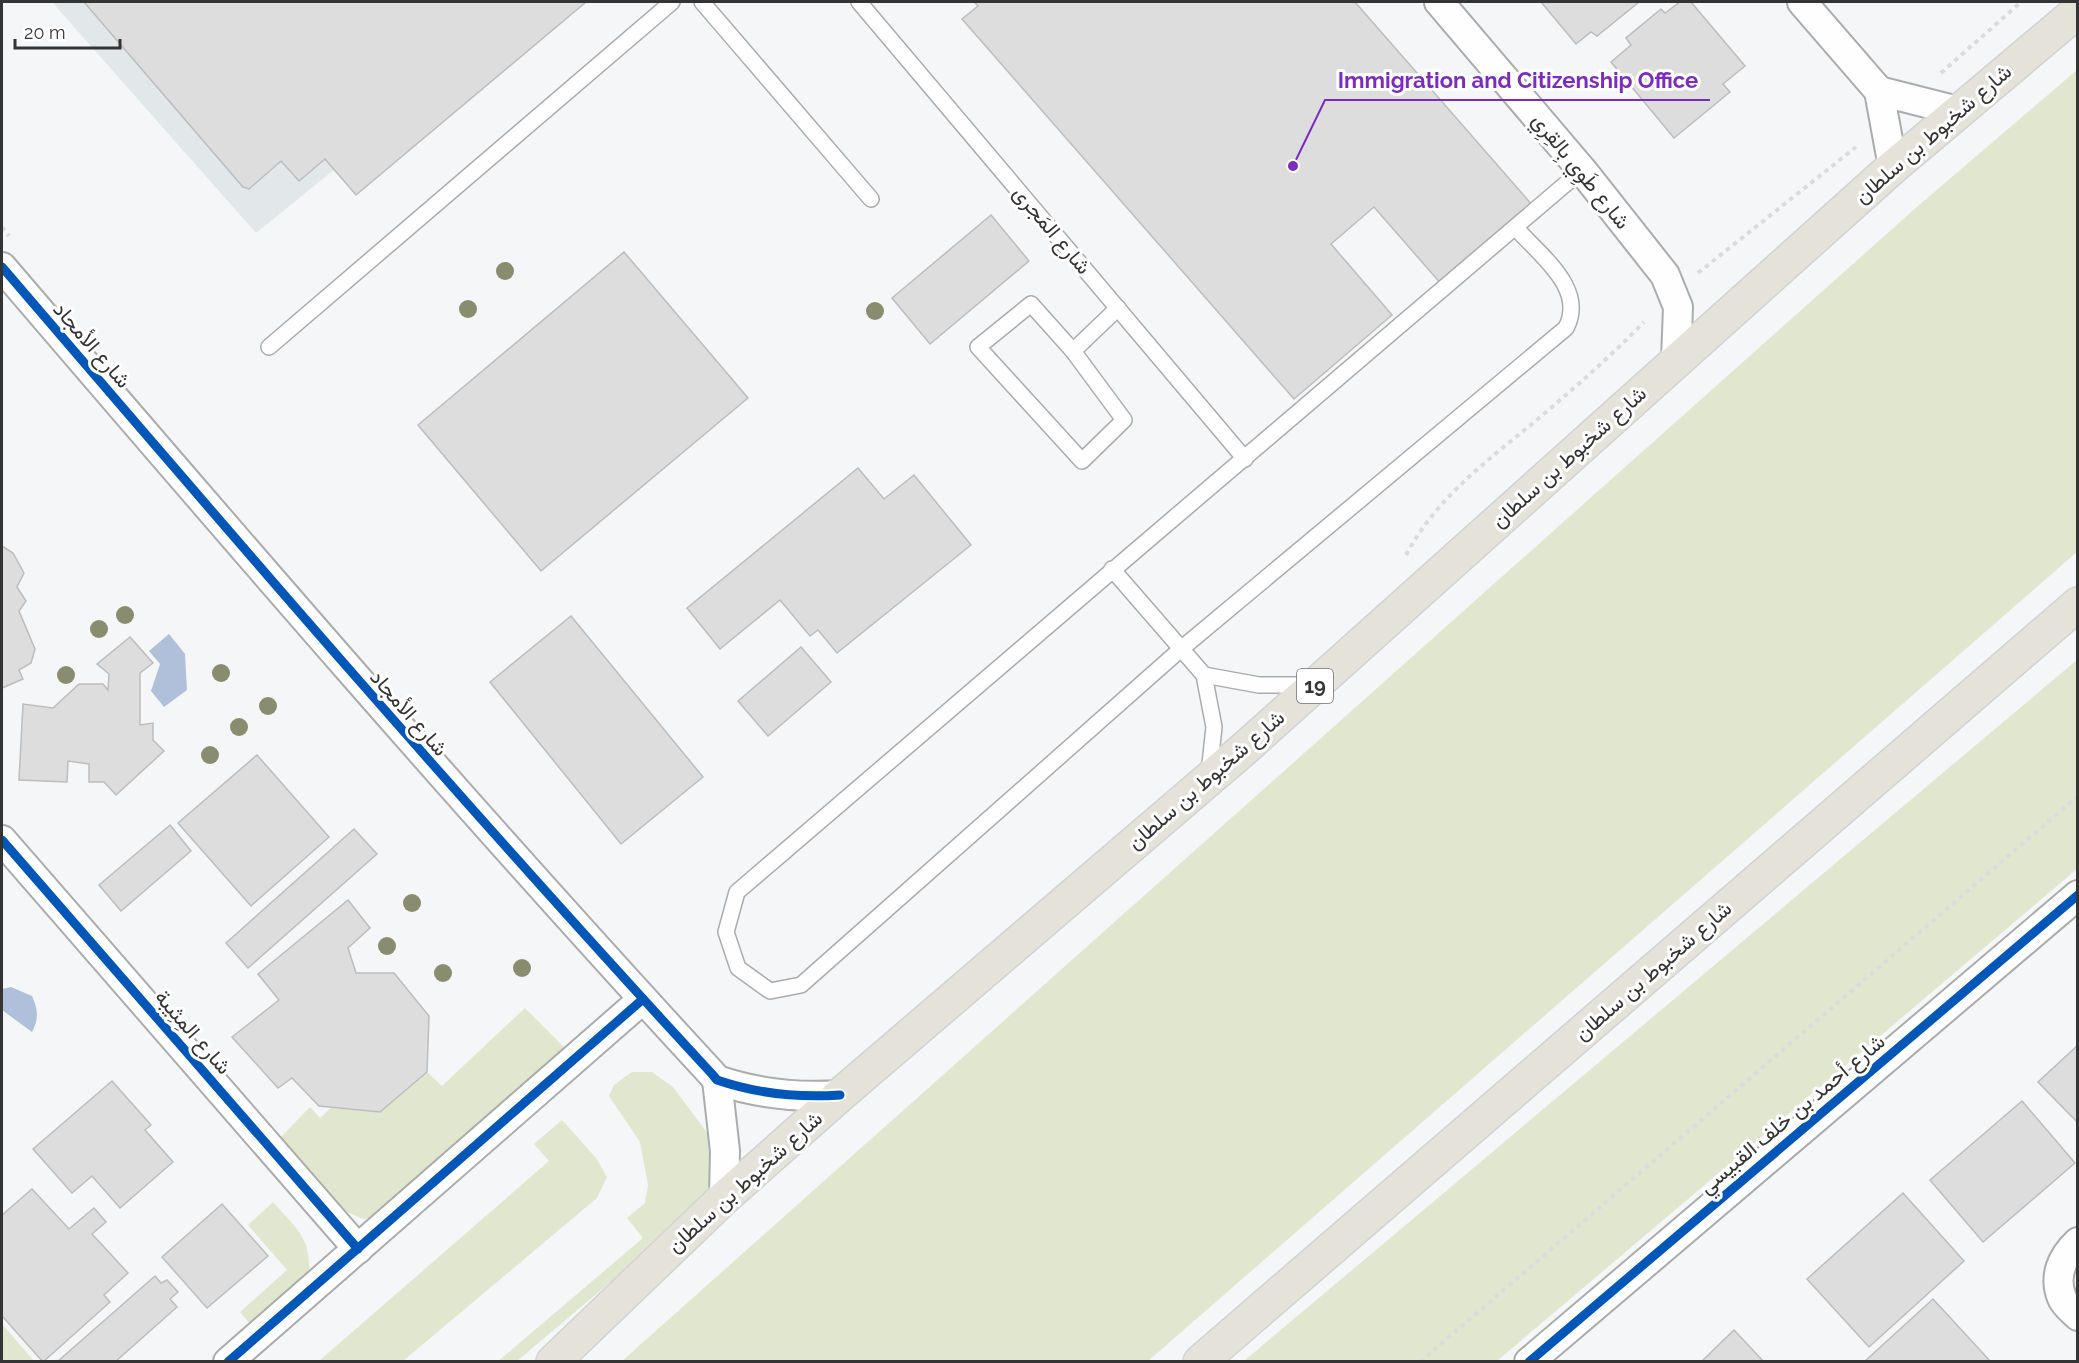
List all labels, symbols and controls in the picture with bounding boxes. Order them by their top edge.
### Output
scale bar [15,12,120,50]
text: 20 m [24,22,66,43]
street label: شارع شخبوط بن سلطان [1849,59,2018,210]
callout: Immigration and Citizenship Office [1325,60,1710,100]
text: Immigration and Citizenship Office [1338,67,1698,93]
street label: شارع طَوِي بِالقِرِي [1523,108,1636,237]
street label: شارع المَجرى [1007,180,1097,280]
street label: شارع الأمجاد [47,297,136,394]
street label: شارع شخبوط بن سلطان [1486,380,1653,534]
street label: شارع الأمجاد [364,665,453,762]
road number: 19 [1297,669,1333,703]
street label: شارع شخبوط بن سلطان [1122,705,1291,856]
street label: شارع شخبوط بن سلطان [1569,896,1738,1047]
street label: شارع المِثِيبة [148,984,237,1080]
street label: شارع أحمد بن خلف القبيسي [1694,1029,1893,1203]
street label: شارع شخبوط بن سلطان [662,1105,829,1259]

